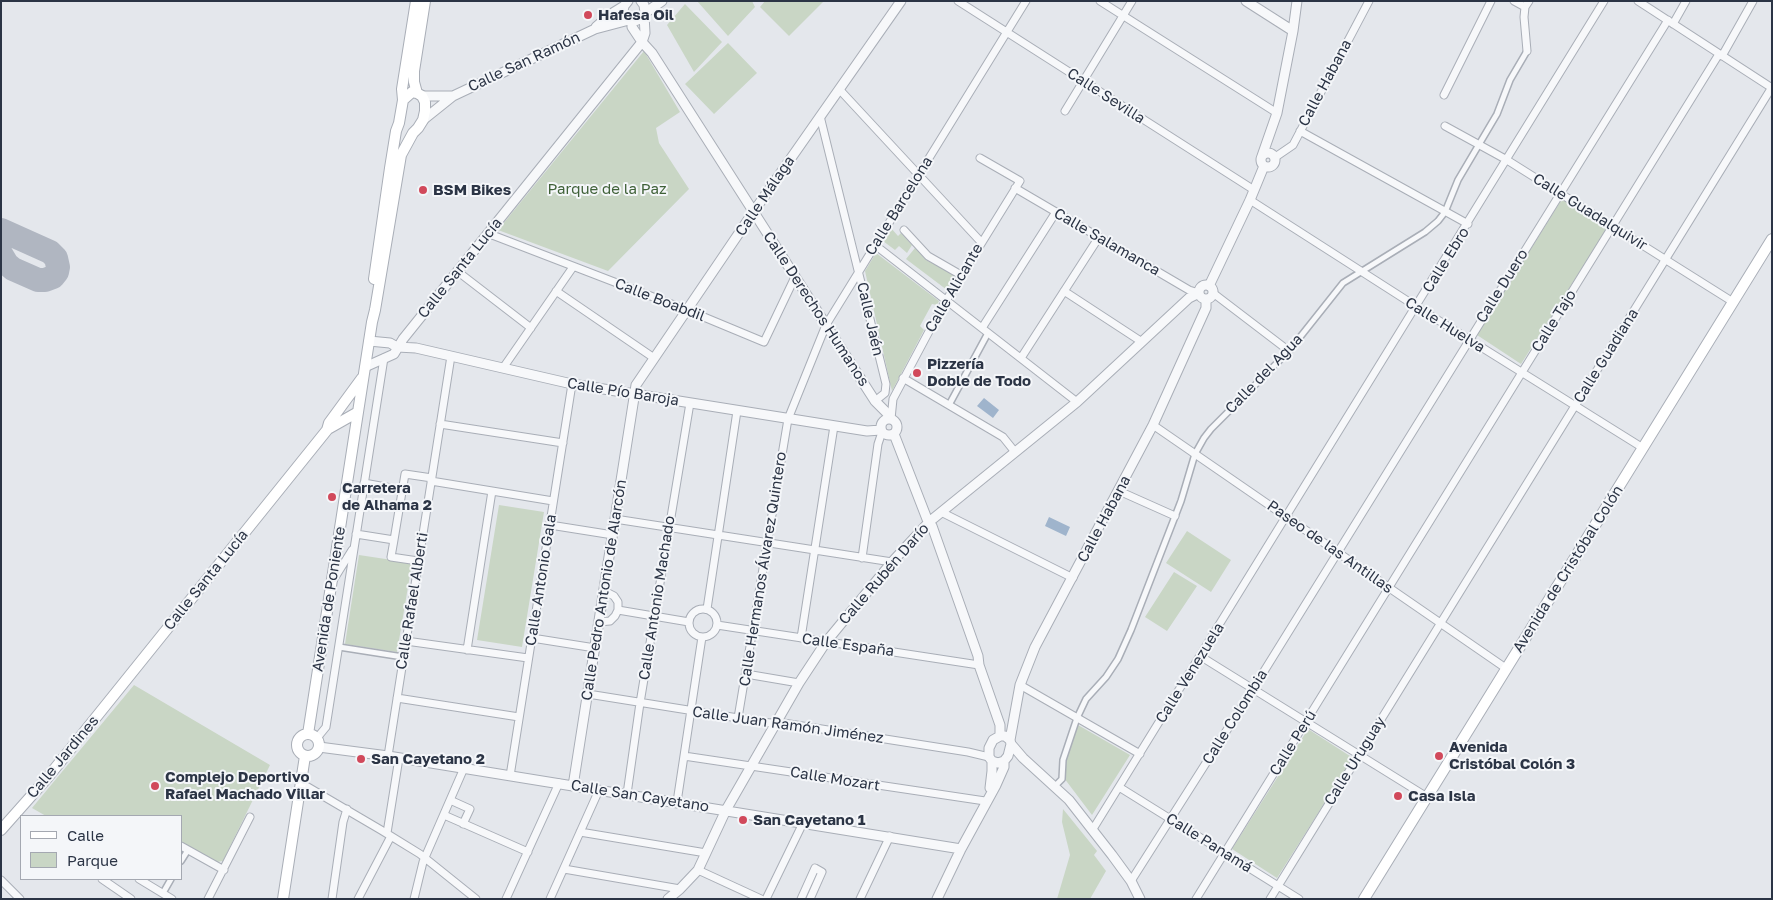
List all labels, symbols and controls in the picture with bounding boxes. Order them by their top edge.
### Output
place label: Hafesa Oil [598,6,674,24]
marker: Hafesa Oil [582,9,594,21]
street label: Calle San Ramón [465,28,583,96]
street label: Calle Habana [1295,36,1355,130]
street label: Calle Sevilla [1064,64,1148,128]
street label: Calle Málaga [732,152,798,240]
street label: Calle Barcelona [861,153,937,259]
street label: Calle Guadalquivir [1529,169,1651,255]
park label: Parque de la Paz [547,180,667,198]
place label: BSM Bikes [433,181,511,199]
marker: BSM Bikes [417,184,429,196]
street label: Calle Salamanca [1051,204,1163,280]
street label: Calle Santa Lucía [414,214,506,322]
street label: Calle Ebro [1419,224,1473,296]
street label: Calle Derechos Humanos [759,228,873,390]
street label: Calle Alicante [921,240,987,336]
street label: Calle Duero [1472,246,1532,326]
street label: Calle Boabdil [612,275,708,325]
street label: Calle Jaén [853,280,887,358]
street label: Calle Tajo [1528,287,1580,355]
street label: Calle Huelva [1402,293,1488,357]
street label: Calle Guadiana [1570,305,1642,407]
street label: Calle del Agua [1221,330,1307,418]
place label: Pizzería Doble de Todo [927,355,1031,390]
marker: Pizzería Doble de Todo [911,367,923,379]
street label: Calle Pío Baroja [566,374,680,410]
street label: Calle Hermanos Álvarez Quintero [736,450,790,688]
street label: Calle Habana [1074,472,1134,566]
street label: Calle Pedro Antonio de Alarcón [578,478,630,702]
place label: Carretera de Alhama 2 [342,479,432,514]
street label: Avenida de Cristóbal Colón [1509,482,1627,656]
marker: Carretera de Alhama 2 [326,491,338,503]
street label: Paseo de las Antillas [1264,497,1396,597]
street label: Calle Antonio Gala [522,513,560,647]
street label: Calle Antonio Machado [635,515,679,681]
street label: Calle Rubén Darío [835,520,933,628]
street label: Avenida de Poniente [309,525,349,673]
street label: Calle Santa Lucía [160,526,252,634]
street label: Calle Rafael Alberti [392,531,432,671]
street label: Calle Venezuela [1152,619,1228,727]
street label: Calle España [801,630,895,660]
street label: Calle Colombia [1199,666,1271,768]
street label: Calle Juan Ramón Jiménez [691,703,885,747]
street label: Calle Perú [1266,707,1320,779]
street label: Calle Jardines [23,712,103,802]
street label: Calle Uruguay [1321,713,1389,809]
place label: Avenida Cristóbal Colón 3 [1449,738,1575,773]
place label: San Cayetano 2 [371,750,485,768]
marker: Avenida Cristóbal Colón 3 [1433,750,1445,762]
marker: San Cayetano 2 [355,753,367,765]
street label: Calle Mozart [789,763,881,795]
place label: Complejo Deportivo Rafael Machado Villar [165,768,325,803]
street label: Calle San Cayetano [570,776,710,816]
marker: Complejo Deportivo Rafael Machado Villar [149,780,161,792]
place label: Casa Isla [1408,787,1475,805]
marker: Casa Isla [1392,790,1404,802]
street label: Calle Panamá [1163,809,1255,877]
place label: San Cayetano 1 [753,811,865,829]
marker: San Cayetano 1 [737,814,749,826]
legend [20,815,182,880]
text: Calle [67,826,104,844]
text: Parque [67,851,118,869]

